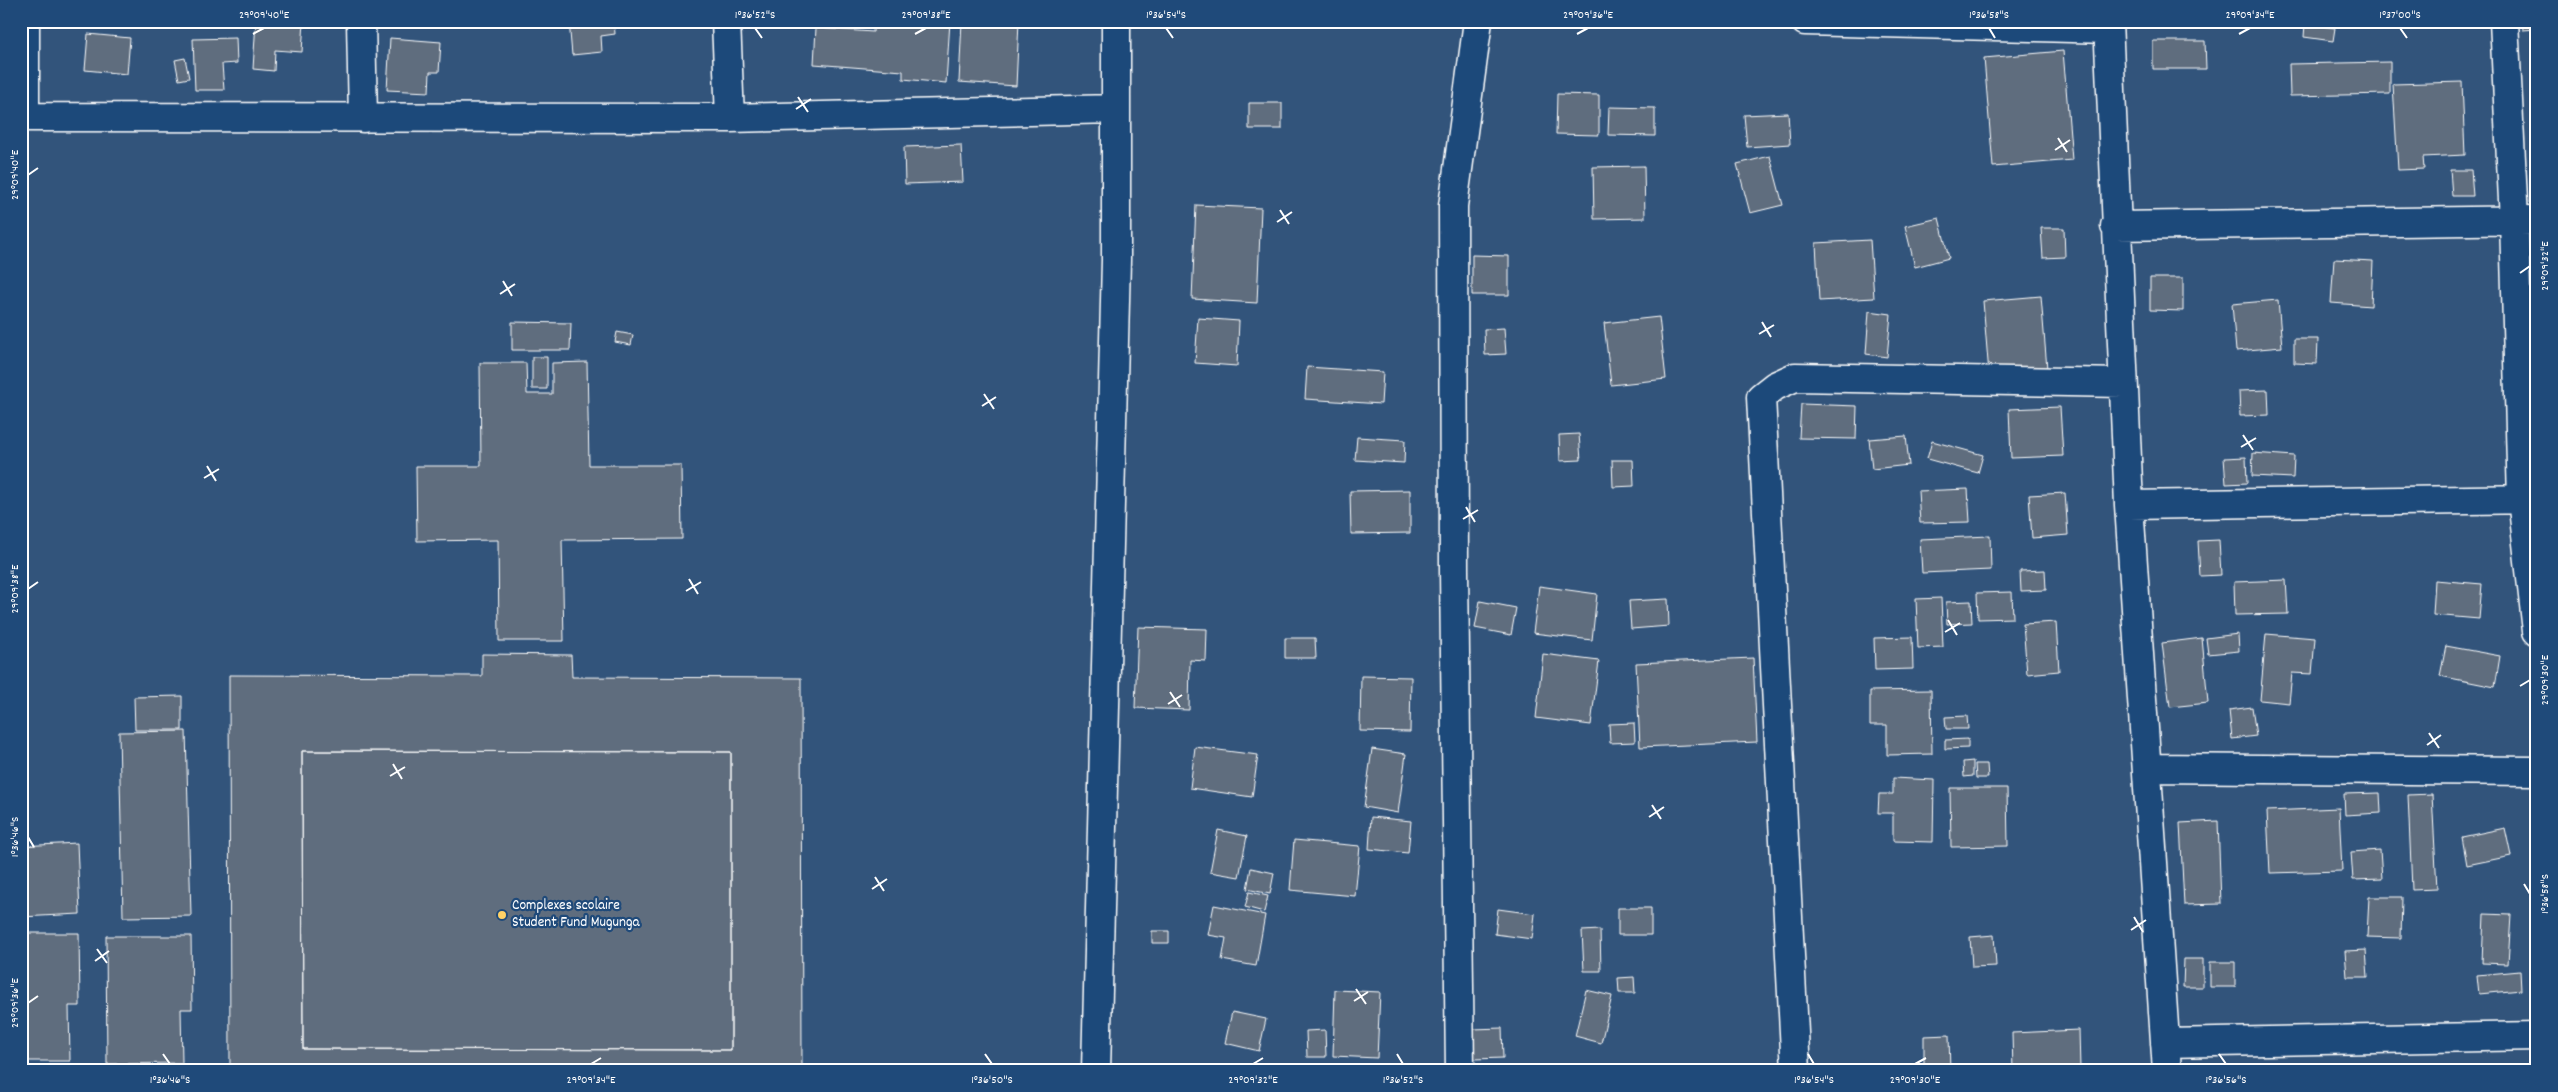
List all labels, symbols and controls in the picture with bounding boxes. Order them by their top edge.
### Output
text: 29°09'40"E [239,7,290,24]
text: 1°36'52"S [735,7,775,24]
text: 29°09'38"E [902,7,951,24]
text: 1°36'54"S [1146,7,1186,24]
text: 29°09'36"E [1563,7,1614,24]
text: 1°36'58"S [1969,7,2009,24]
text: 29°09'34"E [2225,7,2275,24]
text: 1°37'00"S [2379,7,2421,24]
text: 29°09'40"E [7,149,24,200]
text: 29°09'32"E [2537,241,2554,291]
text: 29°09'38"E [7,564,24,613]
text: 29°09'30"E [2537,654,2554,705]
text: 1°36'46"S [7,817,24,857]
text: 1°36'58"S [2537,874,2554,914]
place label: Complexes scolaire Student Fund Mugunga [512,895,640,934]
marker: Complexes scolaire Student Fund Mugunga [496,909,508,921]
text: 29°09'36"E [7,977,24,1028]
text: 1°36'46"S [150,1072,190,1089]
text: 29°09'34"E [566,1072,616,1089]
text: 1°36'50"S [971,1072,1013,1089]
text: 29°09'32"E [1228,1072,1278,1089]
text: 1°36'52"S [1383,1072,1423,1089]
text: 1°36'54"S [1794,1072,1834,1089]
text: 29°09'30"E [1890,1072,1941,1089]
text: 1°36'56"S [2205,1072,2247,1089]

